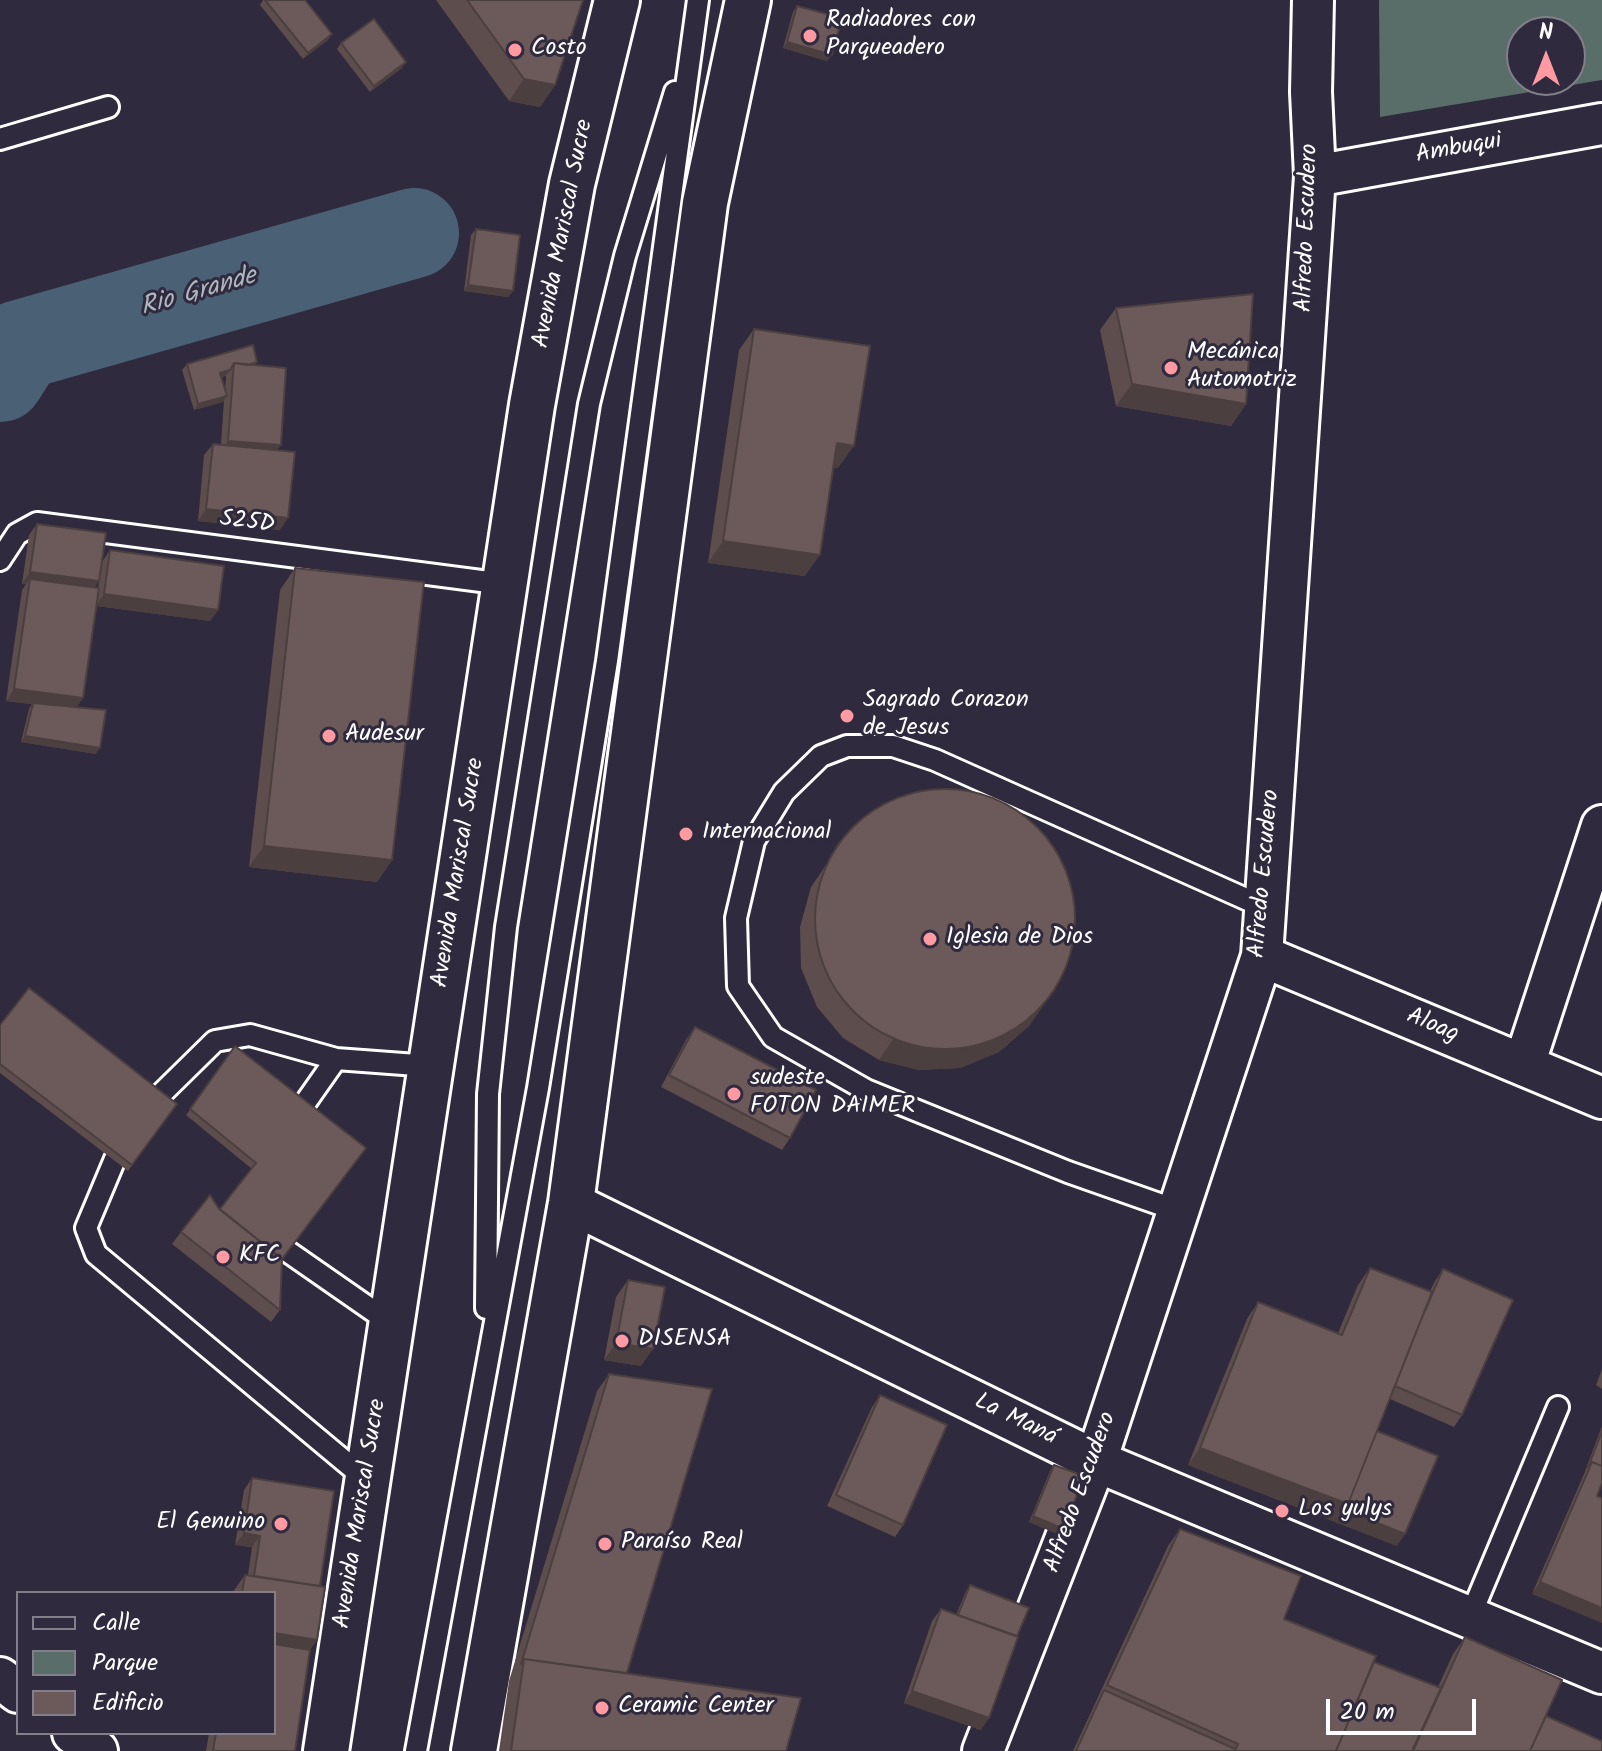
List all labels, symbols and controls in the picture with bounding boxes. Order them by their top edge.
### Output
place label: Radiadores con Parqueadero [826,8,976,64]
north arrow [1506,16,1586,96]
text: N [1539,16,1553,51]
marker: Radiadores con Parqueadero [801,27,819,45]
place label: Costo [531,36,587,64]
marker: Costo [506,41,524,59]
street label: Avenida Mariscal Sucre [529,117,601,351]
street label: Ambuqui [1414,128,1504,172]
street label: Alfredo Escudero [1292,143,1326,313]
water label: Rio Grande [138,263,260,325]
place label: Mecánica Automotriz [1187,340,1297,396]
marker: Mecánica Automotriz [1162,359,1180,377]
street label: S25D [218,506,276,542]
place label: Sagrado Corazon de Jesus [863,688,1029,744]
marker: Sagrado Corazon de Jesus [838,707,856,725]
place label: Audesur [345,722,424,750]
marker: Audesur [320,727,338,745]
street label: Avenida Mariscal Sucre [428,756,492,990]
street label: Alfredo Escudero [1244,789,1288,959]
place label: Internacional [702,820,832,848]
marker: Internacional [677,825,695,843]
place label: Iglesia de Dios [946,925,1093,953]
marker: Iglesia de Dios [921,930,939,948]
street label: Aloag [1402,1003,1462,1051]
place label: sudeste FOTON DAIMER [750,1066,915,1122]
marker: sudeste FOTON DAIMER [725,1085,743,1103]
place label: KFC [239,1243,280,1271]
marker: KFC [214,1248,232,1266]
place label: DISENSA [638,1327,731,1355]
marker: DISENSA [613,1332,631,1350]
street label: La Maná [969,1389,1061,1453]
street label: Avenida Mariscal Sucre [330,1397,394,1631]
street label: Alfredo Escudero [1040,1409,1124,1577]
place label: Los yulys [1298,1497,1392,1525]
marker: Los yulys [1273,1502,1291,1520]
place label: El Genuino [156,1510,265,1538]
marker: El Genuino [272,1515,290,1533]
place label: Paraíso Real [621,1530,743,1558]
marker: Paraíso Real [596,1535,614,1553]
legend [16,1591,276,1735]
text: Calle [92,1604,140,1643]
text: Parque [92,1644,158,1683]
scale bar [1330,1683,1480,1733]
text: Edificio [92,1684,164,1723]
text: 20 m [1340,1693,1395,1732]
place label: Ceramic Center [618,1694,773,1722]
marker: Ceramic Center [593,1699,611,1717]

